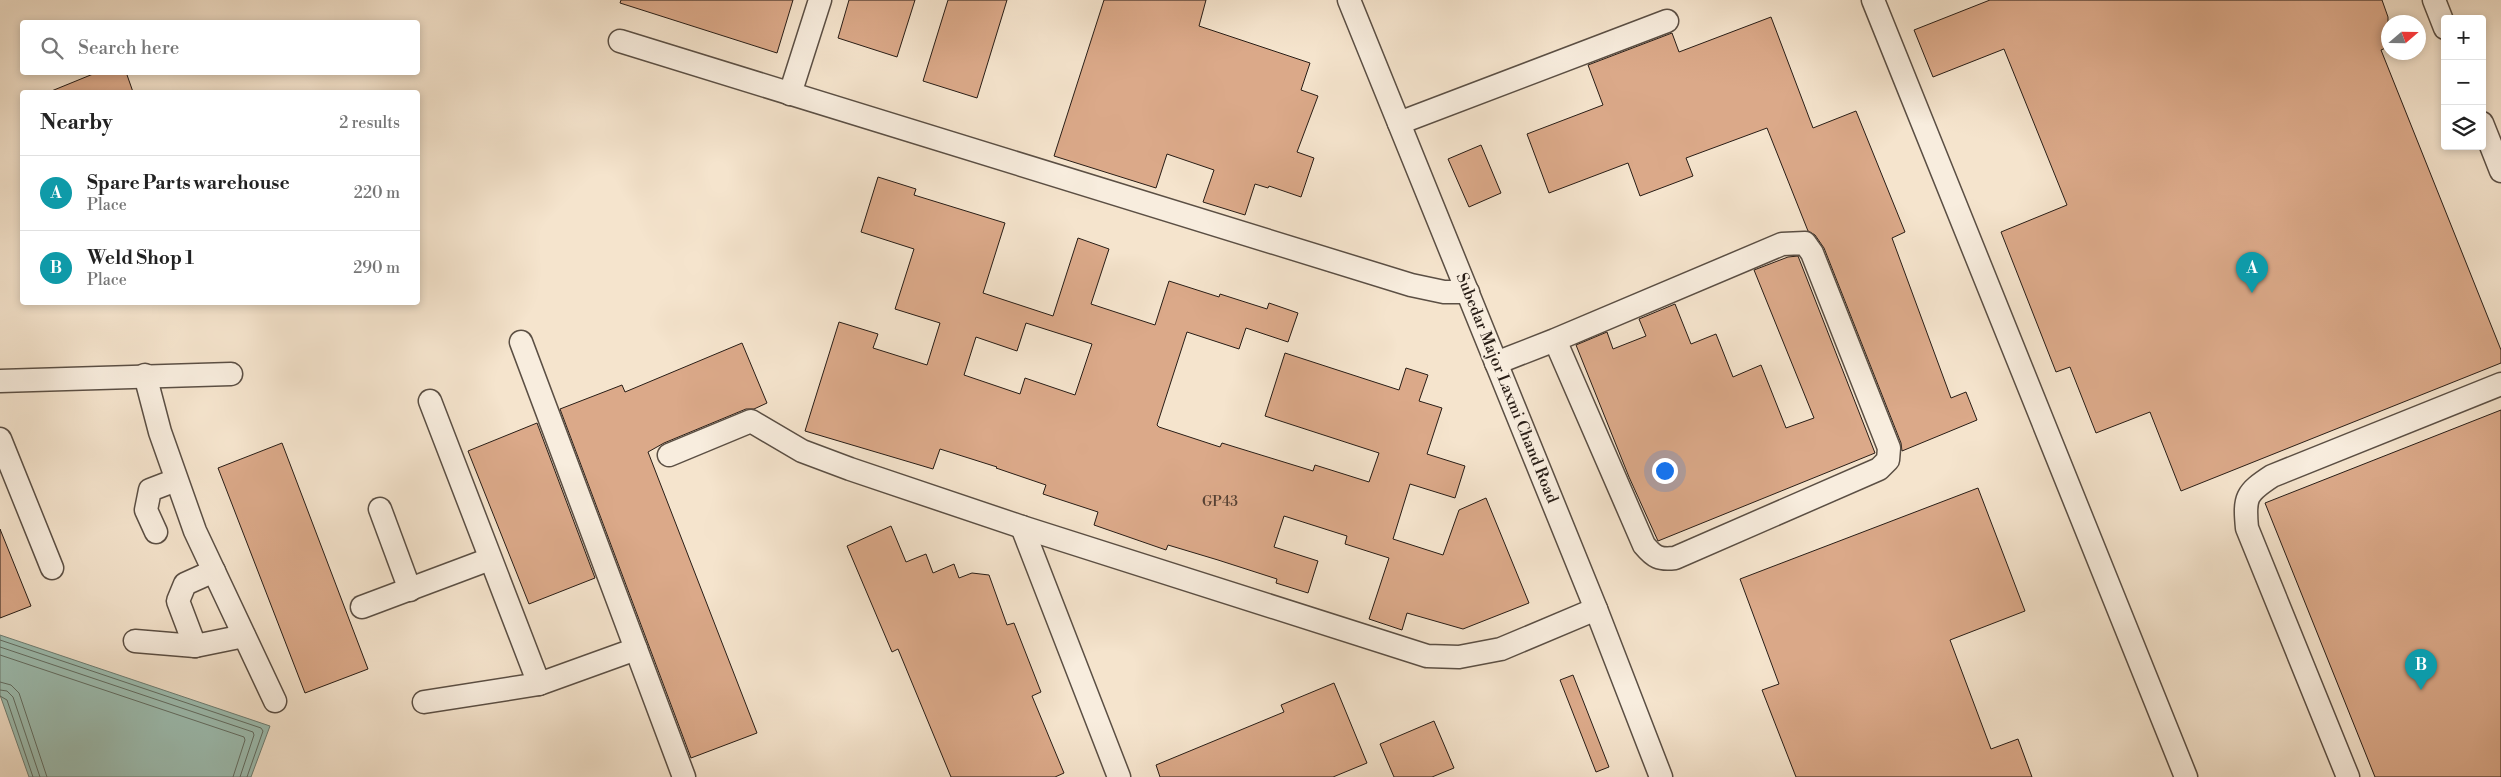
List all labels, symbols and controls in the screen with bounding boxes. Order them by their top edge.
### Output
north arrow [2381,15,2426,60]
map controls [2441,15,2486,150]
button: + [2441,15,2486,60]
search box [20,20,420,75]
icon: search [38,34,66,62]
text: Search here [78,36,179,60]
button: − [2441,60,2486,105]
button: layers [2441,105,2486,150]
text: Nearby [40,110,113,136]
text: 2 results [339,113,400,133]
text: Spare Parts warehouse [87,171,290,195]
text: A [50,183,62,203]
text: 220 m [354,183,400,203]
text: Place [87,195,127,215]
text: Weld Shop 1 [87,246,194,270]
pin: A [2236,252,2268,293]
text: B [50,258,62,278]
text: 290 m [353,258,400,278]
text: Place [87,270,127,290]
street label: Subedar Major Laxmi Chand Road [1452,270,1562,506]
your location [1652,458,1678,484]
house number: GP43 [1202,493,1238,511]
pin: B [2405,649,2437,690]

